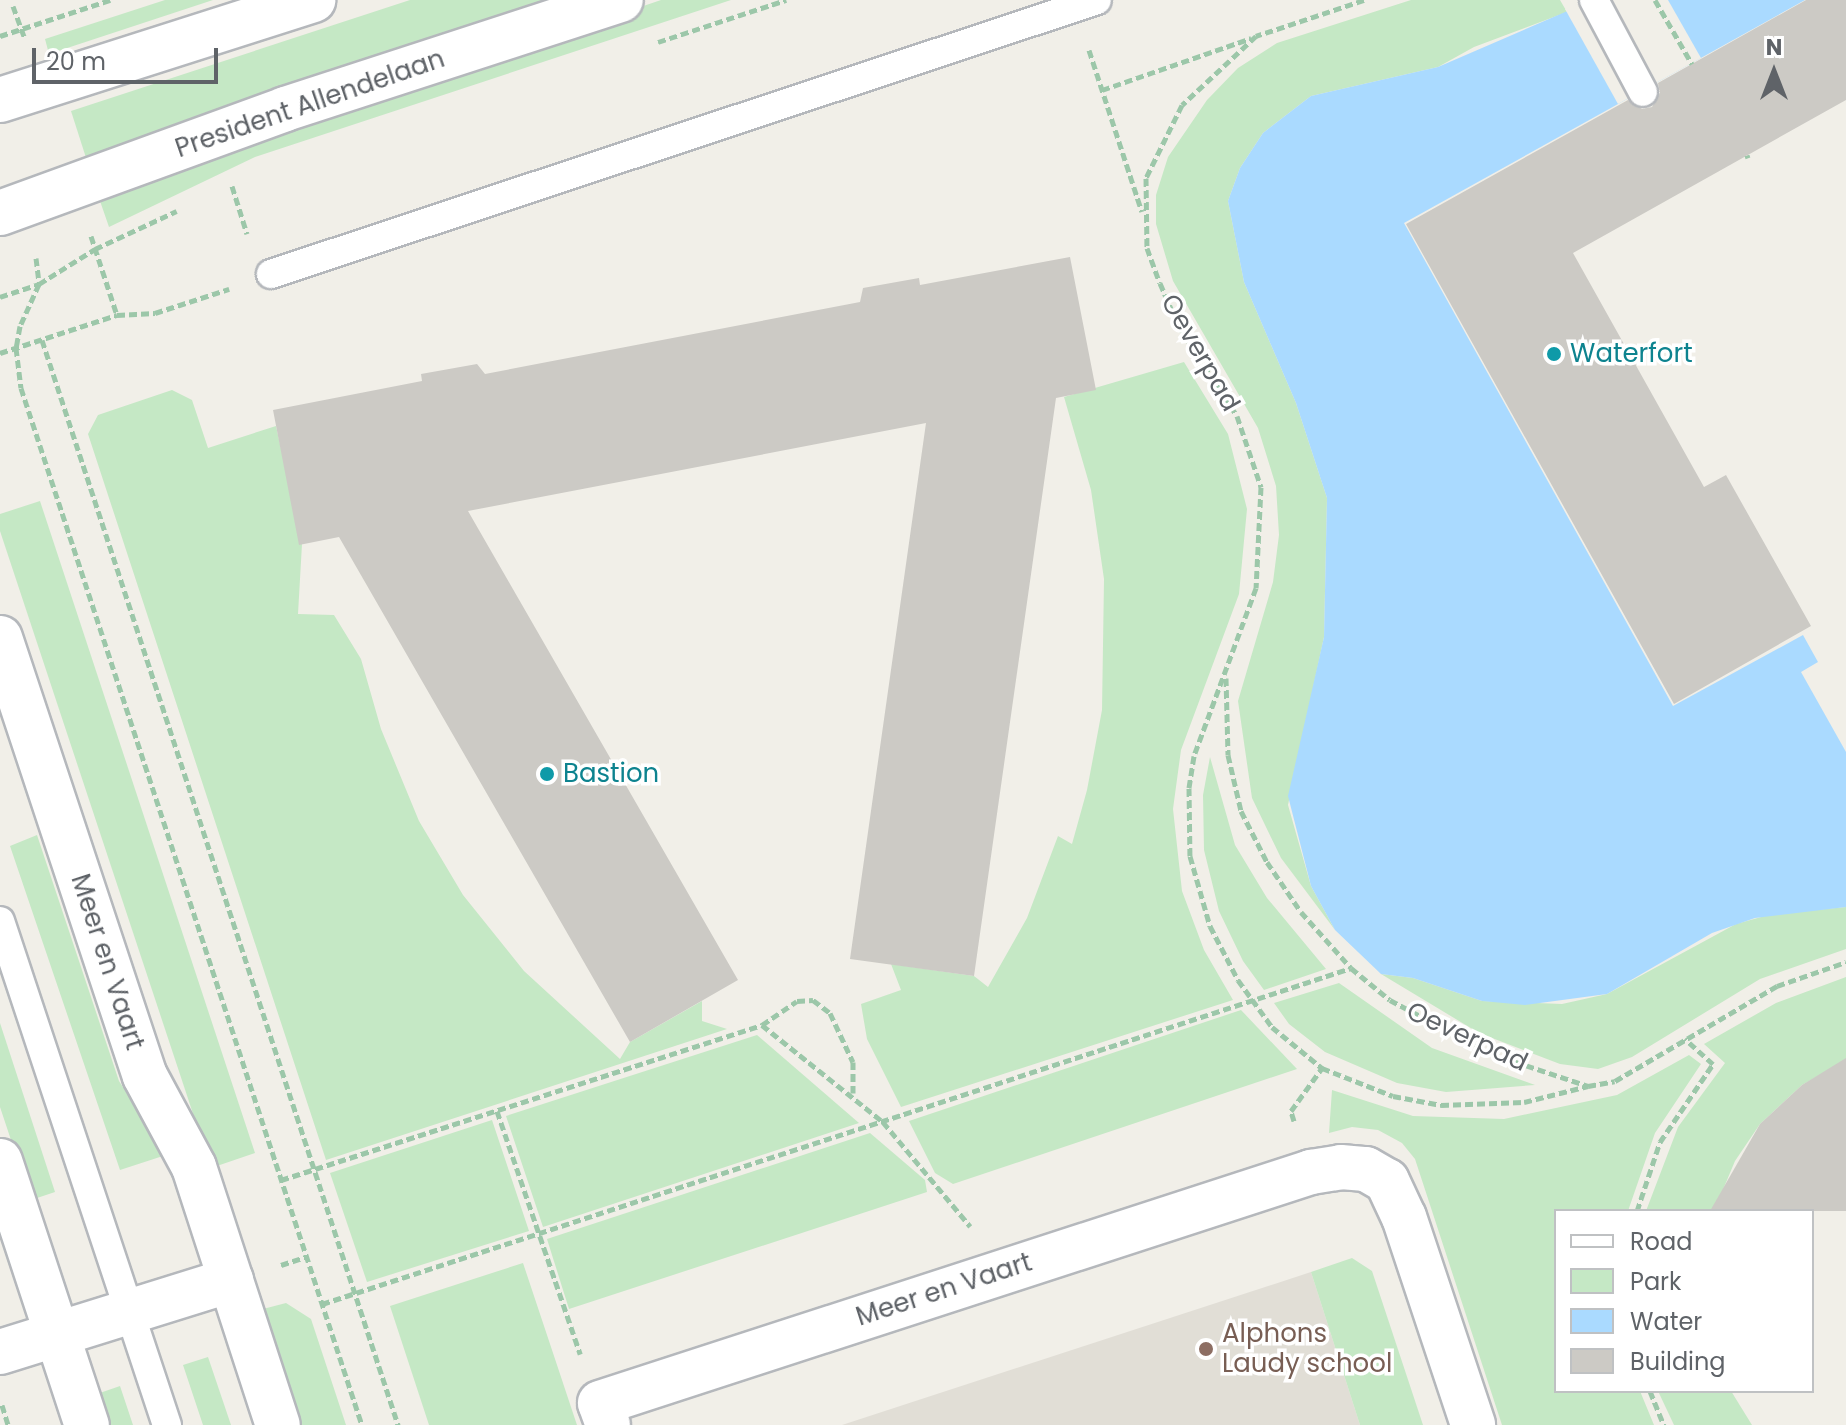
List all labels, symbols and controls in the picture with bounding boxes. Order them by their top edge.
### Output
scale bar [36,32,222,82]
north arrow [1734,32,1814,112]
text: N [1766,32,1782,63]
street label: President Allendelaan [171,43,449,165]
text: 20 m [46,45,106,78]
street label: Oeverpad [1154,289,1246,417]
place label: Waterfort [1570,338,1693,370]
marker: Waterfort [1545,345,1563,363]
place label: Bastion [563,758,659,790]
marker: Bastion [538,765,556,783]
street label: Meer en Vaart [64,870,150,1054]
street label: Oeverpad [1402,995,1532,1079]
legend [1554,1209,1814,1393]
text: Road [1630,1225,1692,1258]
street label: Meer en Vaart [852,1247,1036,1333]
text: Park [1630,1265,1681,1298]
text: Water [1630,1305,1702,1338]
place label: Alphons Laudy school [1222,1318,1392,1380]
marker: Alphons Laudy school [1197,1340,1215,1358]
text: Building [1630,1345,1726,1378]

